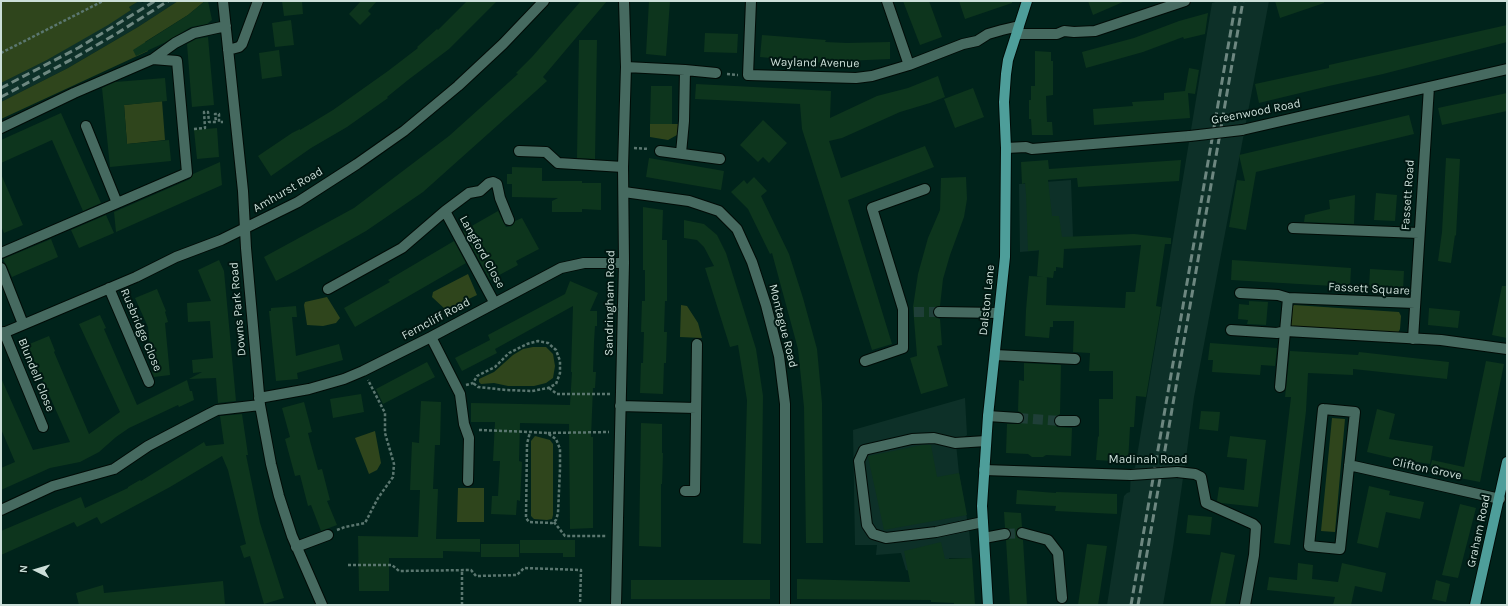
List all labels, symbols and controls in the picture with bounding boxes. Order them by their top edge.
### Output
street label: Wayland Avenue [770,55,860,71]
street label: Greenwood Road [1210,96,1302,128]
street label: Fassett Road [1398,159,1418,231]
street label: Amhurst Road [251,164,325,216]
street label: Langford Close [456,213,508,291]
street label: Sandringham Road [602,250,618,356]
street label: Downs Park Road [227,261,249,357]
street label: Dalston Lane [976,264,998,336]
street label: Fassett Square [1328,280,1410,298]
street label: Montague Road [766,283,800,369]
street label: Rusbridge Close [117,286,165,374]
street label: Ferncliff Road [399,295,473,343]
street label: Blundell Close [15,336,57,414]
street label: Madinah Road [1108,453,1188,467]
street label: Clifton Grove [1391,455,1463,483]
street label: Graham Road [1464,493,1494,569]
north arrow [16,550,56,590]
text: N [17,564,30,573]

